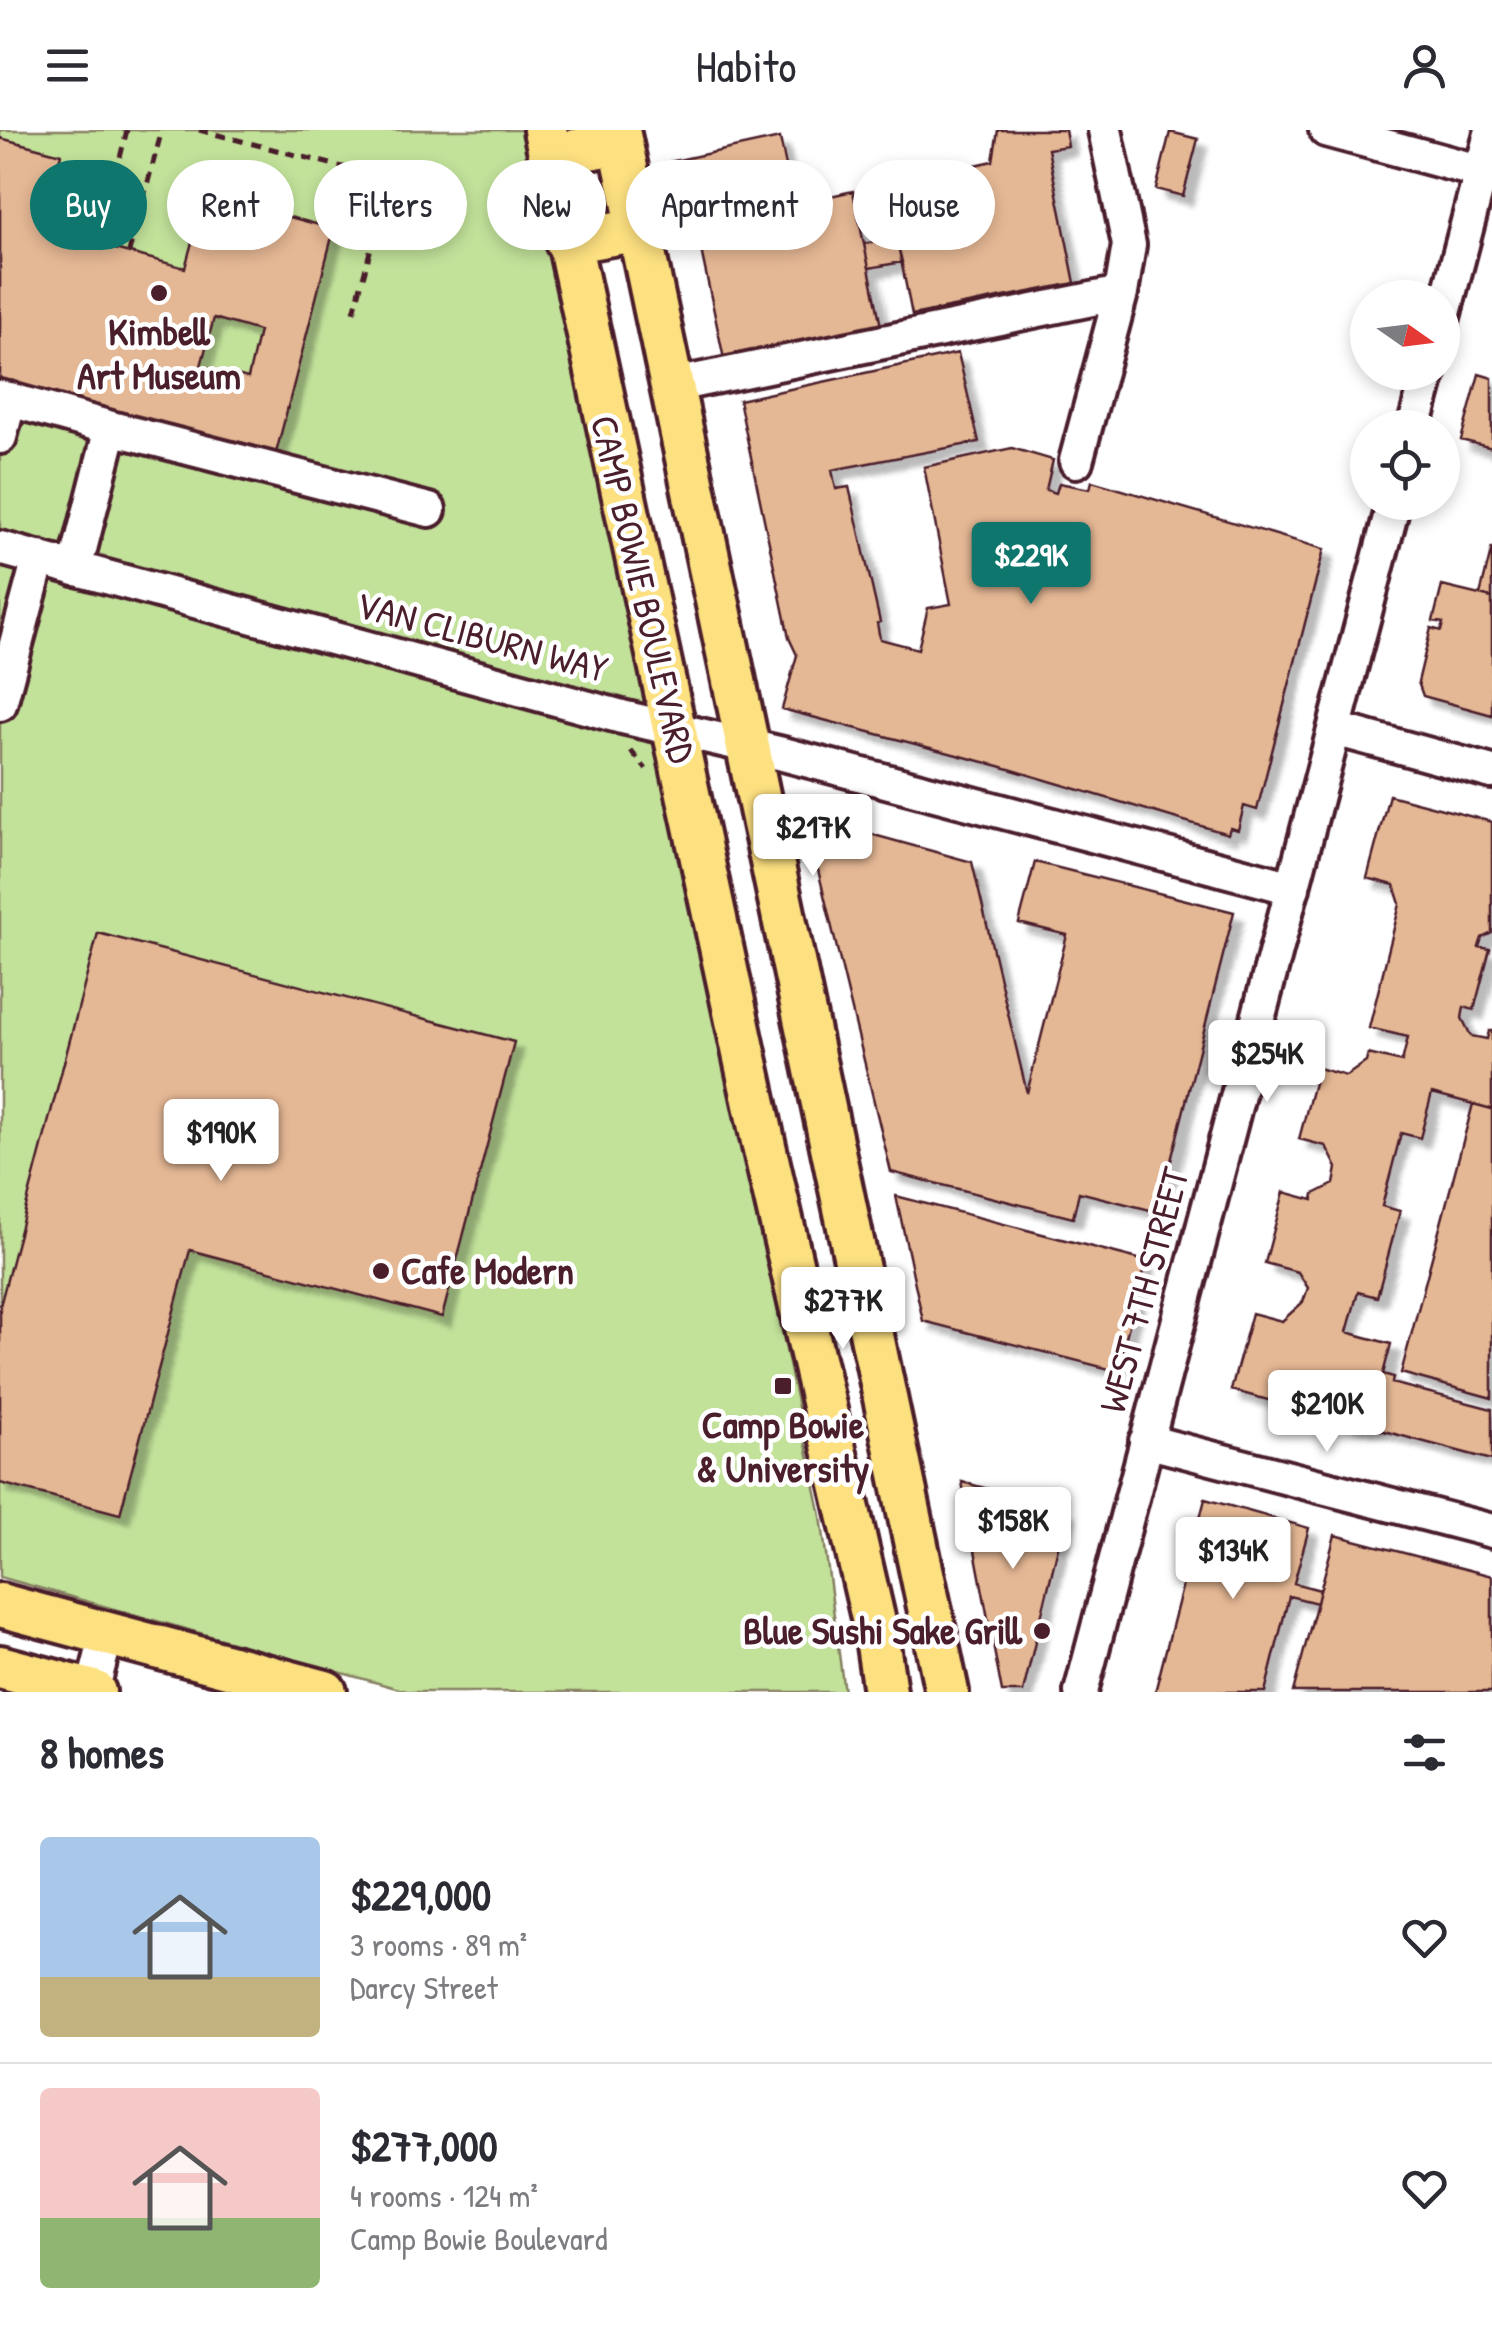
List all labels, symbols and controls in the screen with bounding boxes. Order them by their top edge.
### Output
text: Habito [696,35,796,96]
icon: menu [40,38,95,93]
icon: person [1397,38,1452,93]
chip: Buy [30,160,147,250]
chip: Rent [167,160,294,250]
chip: Filters [314,160,467,250]
chip: New [487,160,606,250]
chip: Apartment [626,160,833,250]
chip: House [853,160,995,250]
north arrow [1350,280,1460,390]
map controls [1350,280,1460,520]
marker: Kimbell Art Museum [148,282,170,304]
place label: Kimbell Art Museum [77,305,241,401]
street label: CAMP BOWIE BOULEVARD [579,410,709,767]
button: locate [1350,410,1460,520]
pin: $229K [961,522,1101,607]
text: $229K [994,533,1068,576]
street label: VAN CLIBURN WAY [351,578,614,695]
pin: $217K [743,794,883,879]
text: $217K [775,805,851,848]
pin: $254K [1197,1020,1337,1105]
text: $254K [1230,1031,1304,1074]
pin: $190K [151,1099,291,1184]
text: $190K [186,1110,256,1153]
street label: WEST 7TH STREET [1085,1161,1201,1418]
place label: Cafe Modern [401,1244,574,1296]
marker: Cafe Modern [370,1260,392,1282]
pin: $277K [773,1267,913,1352]
text: $277K [803,1278,883,1321]
pin: $210K [1257,1370,1397,1455]
marker: Camp Bowie & University [772,1375,794,1397]
text: $210K [1290,1381,1364,1424]
place label: Camp Bowie & University [697,1398,869,1495]
pin: $158K [943,1487,1083,1572]
text: $158K [977,1498,1049,1541]
pin: $134K [1163,1517,1303,1602]
text: $134K [1198,1528,1268,1571]
place label: Blue Sushi Sake Grill [743,1604,1024,1656]
marker: Blue Sushi Sake Grill [1031,1620,1053,1642]
text: 8 homes [40,1724,164,1781]
icon: filters [1397,1725,1452,1780]
text: $229,000 [350,1866,491,1923]
icon: home [120,1877,240,1997]
icon: heart [1397,1910,1452,1965]
text: 3 rooms · 89 m² [350,1923,527,1966]
text: Darcy Street [350,1966,498,2009]
text: $277,000 [350,2117,497,2174]
icon: home [120,2128,240,2248]
icon: heart [1397,2161,1452,2216]
text: 4 rooms · 124 m² [350,2174,538,2217]
text: Camp Bowie Boulevard [350,2217,607,2260]

